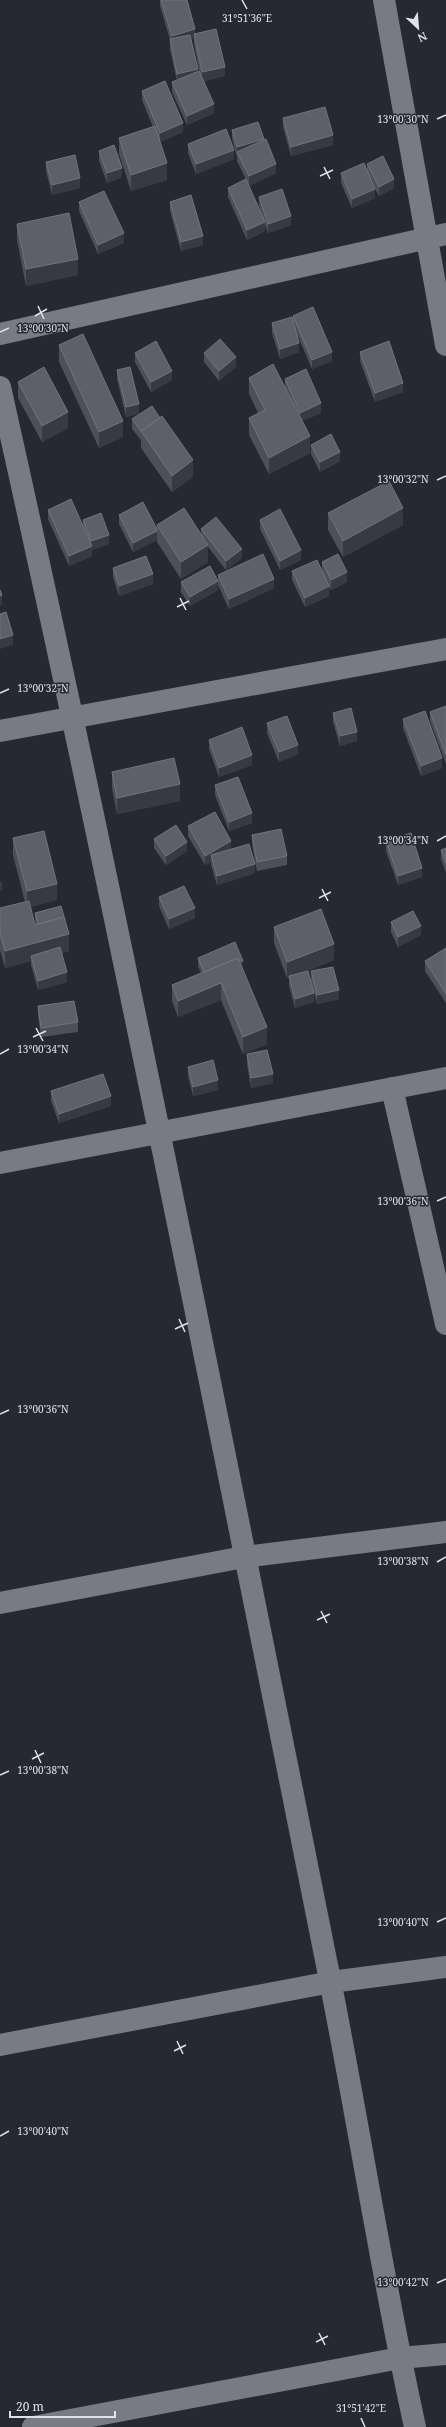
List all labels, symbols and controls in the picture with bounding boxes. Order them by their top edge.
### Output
north arrow [398,8,438,48]
text: 31°51'36"E [222,11,272,25]
text: N [415,29,430,46]
text: 13°00'30"N [377,112,429,126]
text: 13°00'30"N [17,321,69,335]
text: 13°00'32"N [377,472,429,486]
text: 13°00'32"N [17,681,69,695]
text: 13°00'34"N [377,833,429,847]
text: 13°00'34"N [17,1042,69,1056]
text: 13°00'36"N [377,1194,429,1208]
text: 13°00'36"N [17,1402,69,1416]
text: 13°00'38"N [377,1554,429,1568]
text: 13°00'38"N [17,1763,69,1777]
text: 13°00'40"N [377,1915,429,1929]
text: 13°00'40"N [17,2124,69,2138]
text: 13°00'42"N [377,2275,429,2289]
scale bar [10,2393,115,2419]
text: 20 m [16,2398,44,2415]
text: 31°51'42"E [336,2401,386,2415]

